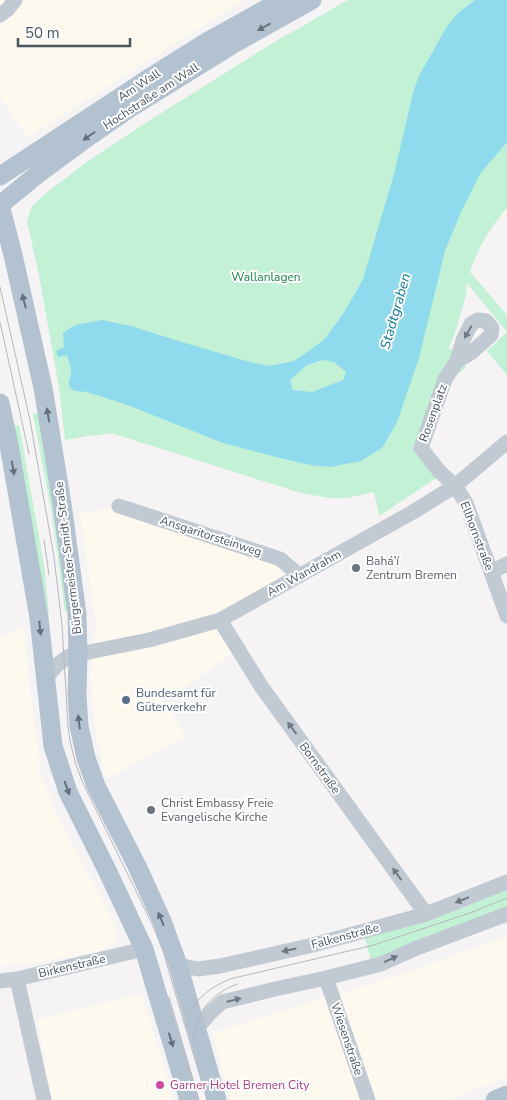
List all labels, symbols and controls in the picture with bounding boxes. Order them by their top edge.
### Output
scale bar [18,15,130,47]
one-way arrow [257,22,271,31]
text: 50 m [25,23,60,43]
street label: Hochstraße am Wall [100,59,202,133]
street label: Am Wall [114,65,164,105]
one-way arrow [83,131,96,141]
park label: Wallanlagen [231,269,301,285]
water label: Stadtgraben [376,271,415,351]
one-way arrow [20,293,28,308]
one-way arrow [463,325,472,338]
street label: Rosenplatz [415,382,451,444]
one-way arrow [43,407,51,423]
one-way arrow [9,461,17,477]
street label: Bürgermeister-Smidt-Straße [51,481,85,635]
street label: Ellhornstraße [456,499,498,573]
street label: Ansgaritorsteinweg [158,512,264,560]
street label: Am Wandrahm [264,546,344,600]
place label: Bahá'í Zentrum Bremen [366,553,457,583]
marker: Bahá'í Zentrum Bremen [350,562,362,574]
one-way arrow [36,621,44,637]
place label: Bundesamt für Güterverkehr [136,685,216,715]
marker: Bundesamt für Güterverkehr [120,694,132,706]
one-way arrow [75,714,83,730]
one-way arrow [287,722,297,735]
street label: Bornstraße [296,739,344,797]
one-way arrow [63,781,71,796]
place label: Christ Embassy Freie Evangelische Kirche [161,795,274,825]
marker: Christ Embassy Freie Evangelische Kirche [145,804,157,816]
one-way arrow [392,867,402,881]
one-way arrow [455,896,469,904]
one-way arrow [157,912,164,927]
street label: Falkenstraße [309,919,381,953]
one-way arrow [282,946,297,954]
street label: Birkenstraße [37,950,107,982]
one-way arrow [384,955,398,963]
one-way arrow [226,995,241,1003]
street label: Wiesenstraße [327,1001,367,1077]
one-way arrow [167,1033,175,1048]
place label: Garner Hotel Bremen City [170,1077,310,1093]
marker: Garner Hotel Bremen City [154,1079,166,1091]

